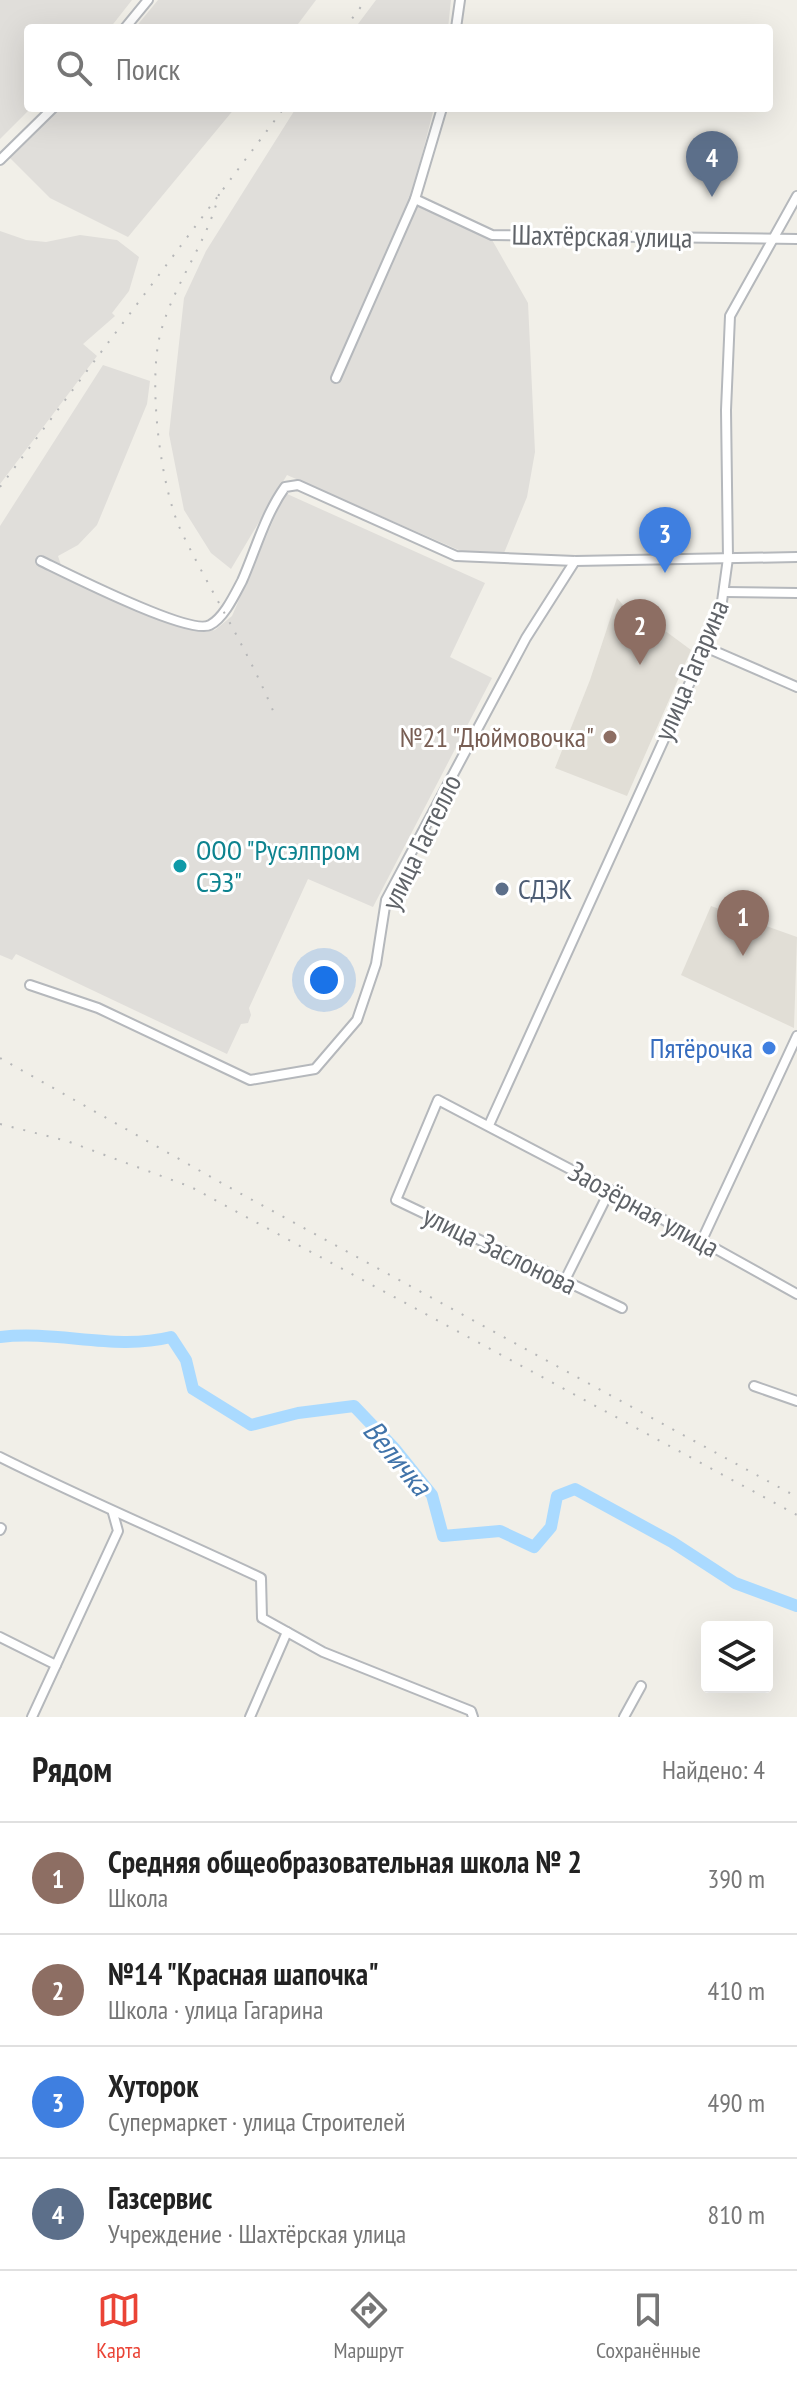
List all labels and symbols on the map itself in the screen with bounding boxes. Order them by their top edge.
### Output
pin: 4 [686,131,738,197]
street label: Шахтёрская улица [511,215,693,256]
pin: 3 [639,507,691,573]
street label: улица Гагарина [644,594,737,746]
pin: 2 [614,599,666,665]
place label: №21 "Дюймовочка" [400,718,594,755]
marker: №21 "Дюймовочка" [601,728,619,746]
street label: улица Гастелло [372,768,469,916]
place label: ООО "Русэлпром СЭЗ" [196,831,360,900]
marker: ООО "Русэлпром СЭЗ" [171,857,189,875]
place label: СДЭК [518,870,573,907]
marker: СДЭК [493,880,511,898]
pin: 1 [717,890,769,956]
your location [304,960,344,1000]
place label: Пятёрочка [650,1029,753,1066]
marker: Пятёрочка [760,1039,778,1057]
street label: Заозёрная улица [562,1152,726,1265]
street label: улица Заслонова [417,1196,583,1303]
water label: Величка [355,1411,442,1504]

